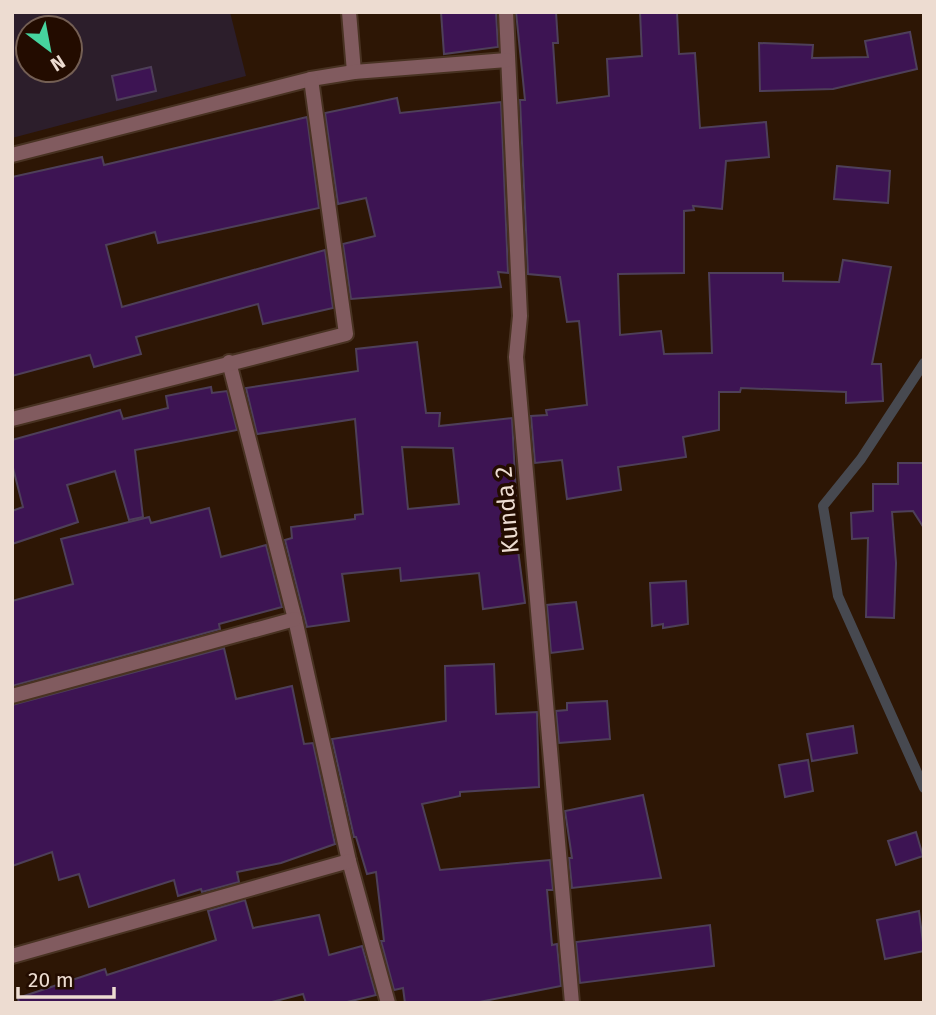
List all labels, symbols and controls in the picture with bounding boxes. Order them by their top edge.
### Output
north arrow [14,14,84,84]
text: N [46,50,69,76]
street label: Kunda 2 [489,465,525,555]
scale bar [18,956,114,1000]
text: 20 m [28,967,74,993]

